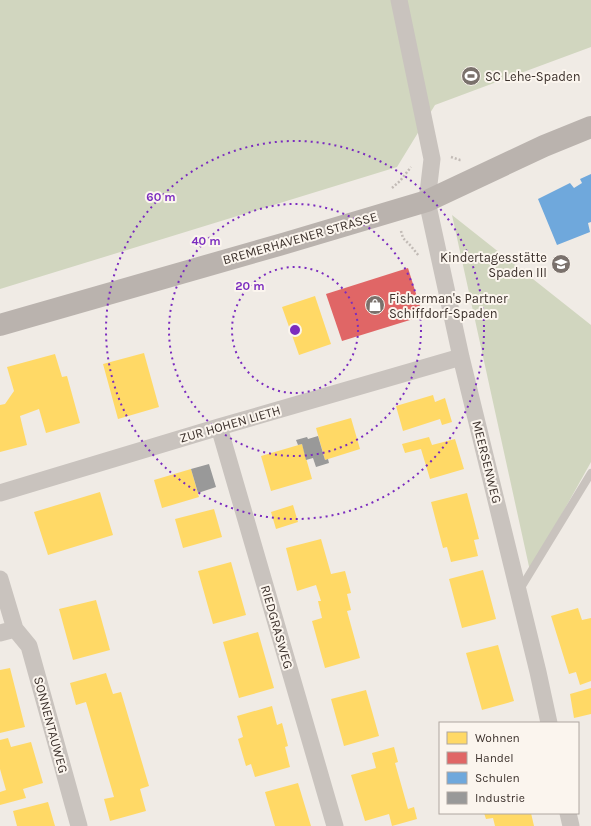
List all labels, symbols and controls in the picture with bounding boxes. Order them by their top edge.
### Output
sports icon: SC Lehe-Spaden [460,65,482,87]
place label: SC Lehe-Spaden [485,69,581,84]
text: 60 m [146,190,176,204]
street label: BREMERHAVENER STRASSE [221,209,379,267]
text: 40 m [191,234,221,248]
place label: Kindertagesstätte Spaden III [440,250,547,280]
school or university icon: Kindertagesstätte Spaden III [550,253,572,275]
text: 20 m [235,279,265,293]
place label: Fisherman's Partner Schiffdorf-Spaden [389,291,508,321]
shop icon: Fisherman's Partner Schiffdorf-Spaden [364,294,386,316]
centre of rings [288,323,302,337]
street label: ZUR HOHEN LIETH [178,402,282,446]
street label: MEERSENWEG [469,419,505,505]
street label: RIEDGRASWEG [258,583,296,671]
street label: SONNENTAUWEG [31,675,71,775]
legend [439,722,579,814]
text: Wohnen [475,731,520,745]
text: Handel [475,751,514,765]
text: Schulen [475,771,520,785]
text: Industrie [475,791,525,805]

